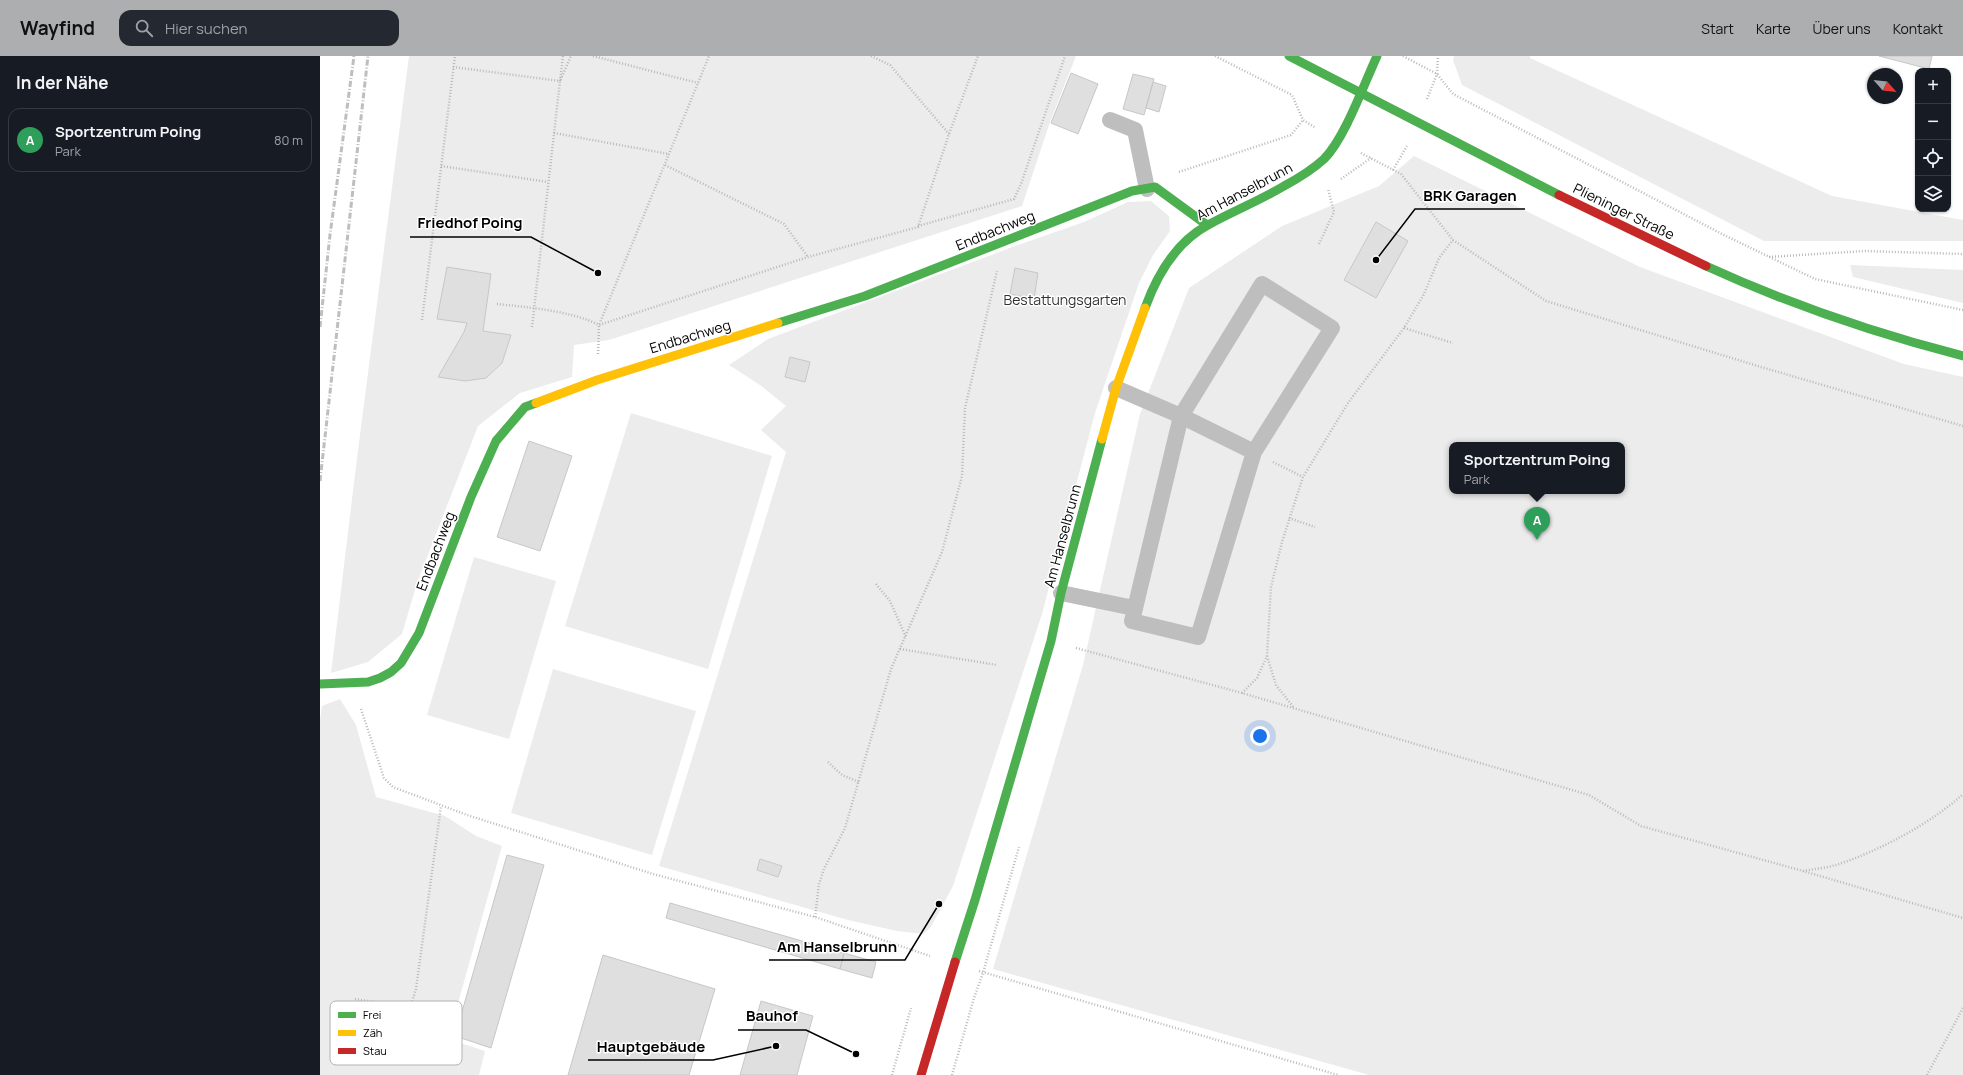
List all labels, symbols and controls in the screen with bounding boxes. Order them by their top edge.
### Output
search box [119,10,399,46]
text: Wayfind [20,15,95,41]
icon: search [133,17,155,39]
text: Hier suchen [165,18,247,39]
text: Start [1701,19,1734,38]
text: Karte [1756,19,1791,38]
text: Über uns [1813,19,1871,38]
text: Kontakt [1893,19,1943,38]
north arrow [1867,68,1903,104]
map controls [1915,68,1951,212]
button: + [1915,68,1951,104]
text: In der Nähe [16,71,109,94]
button: − [1915,104,1951,140]
text: Sportzentrum Poing [55,121,201,142]
text: A [26,131,34,149]
text: 80 m [274,131,303,149]
button: locate [1915,140,1951,176]
text: Park [55,142,81,160]
street label: Am Hanselbrunn [1193,158,1295,224]
button: layers [1915,176,1951,212]
street label: Plieninger Straße [1570,178,1678,244]
callout: BRK Garagen [1415,182,1525,209]
text: BRK Garagen [1423,185,1517,206]
street label: Endbachweg [953,206,1037,254]
callout: Friedhof Poing [410,210,531,237]
text: Friedhof Poing [417,212,523,233]
park label: Bestattungsgarten [1004,290,1126,309]
street label: Endbachweg [647,315,733,357]
popup [1449,442,1625,494]
text: Sportzentrum Poing [1464,449,1610,470]
text: Park [1464,470,1490,488]
street label: Am Hanselbrunn [1039,482,1085,590]
pin: A [1524,507,1550,540]
street label: Endbachweg [411,509,459,593]
your location [1250,726,1270,746]
callout: Am Hanselbrunn [769,933,905,960]
text: Am Hanselbrunn [777,936,897,957]
legend [330,1001,462,1065]
callout: Bauhof [738,1003,806,1030]
text: Bauhof [746,1005,798,1026]
text: Frei [363,1007,381,1022]
text: Zäh [363,1025,382,1040]
callout: Hauptgebäude [588,1033,713,1060]
text: Hauptgebäude [597,1036,705,1057]
text: Stau [363,1043,387,1058]

